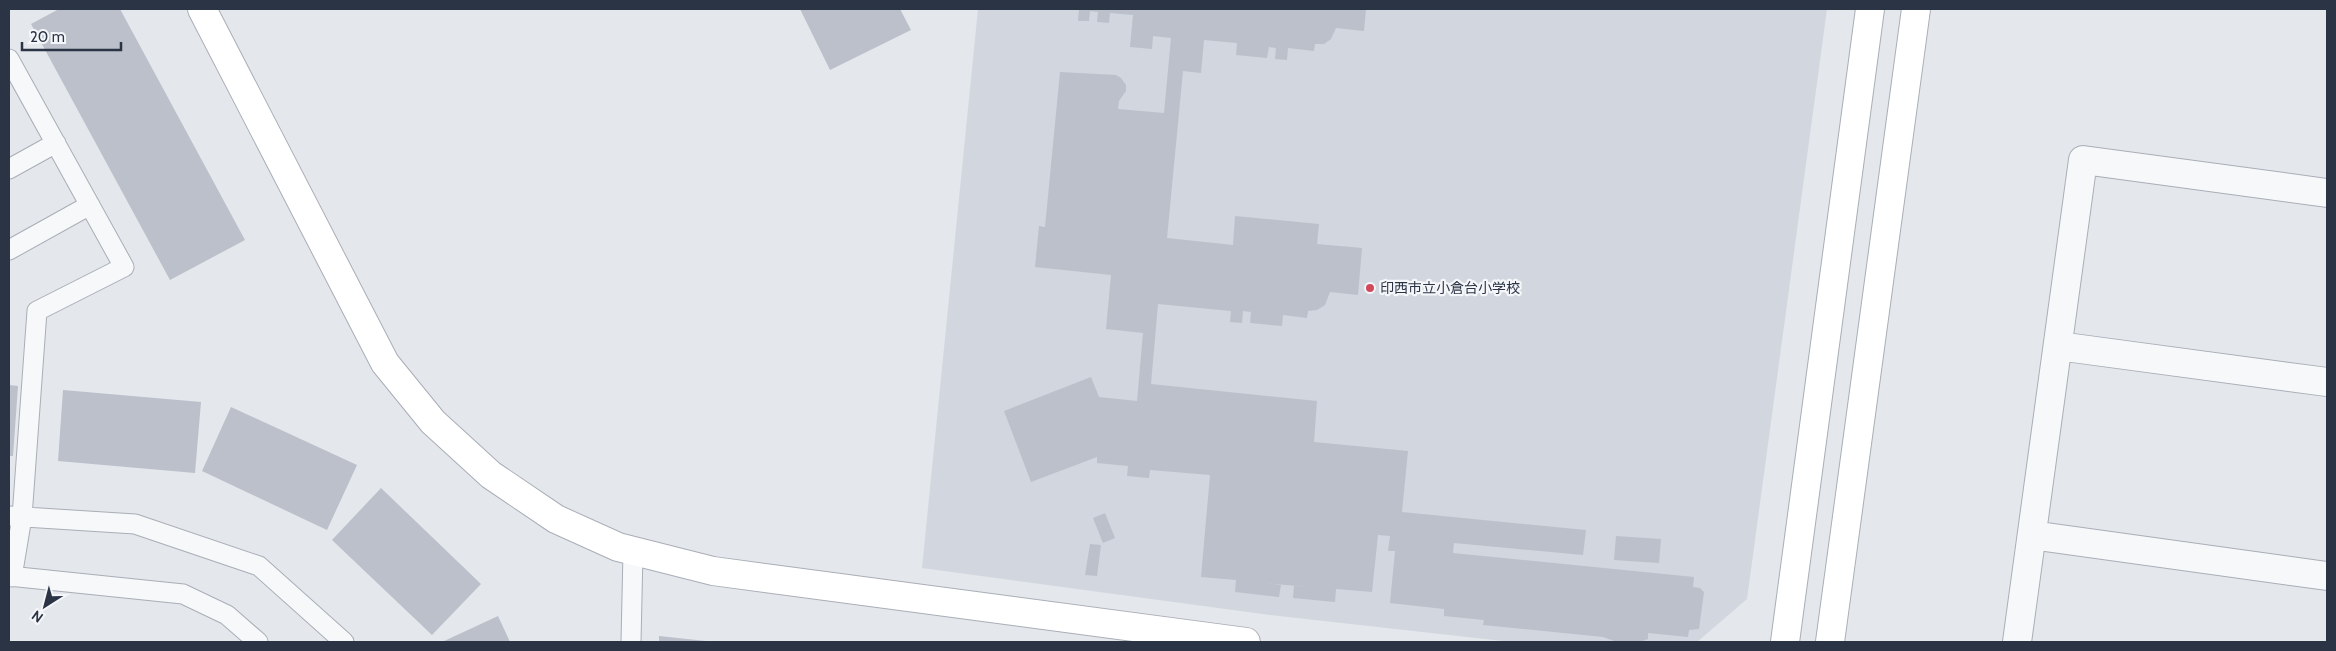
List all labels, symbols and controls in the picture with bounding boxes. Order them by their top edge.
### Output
scale bar [22,20,121,52]
text: 20 m [30,28,65,46]
place label: 印西市立小倉台小学校 [1380,279,1520,297]
marker: 印西市立小倉台小学校 [1364,282,1376,294]
north arrow [20,581,70,631]
text: N [28,606,47,627]

